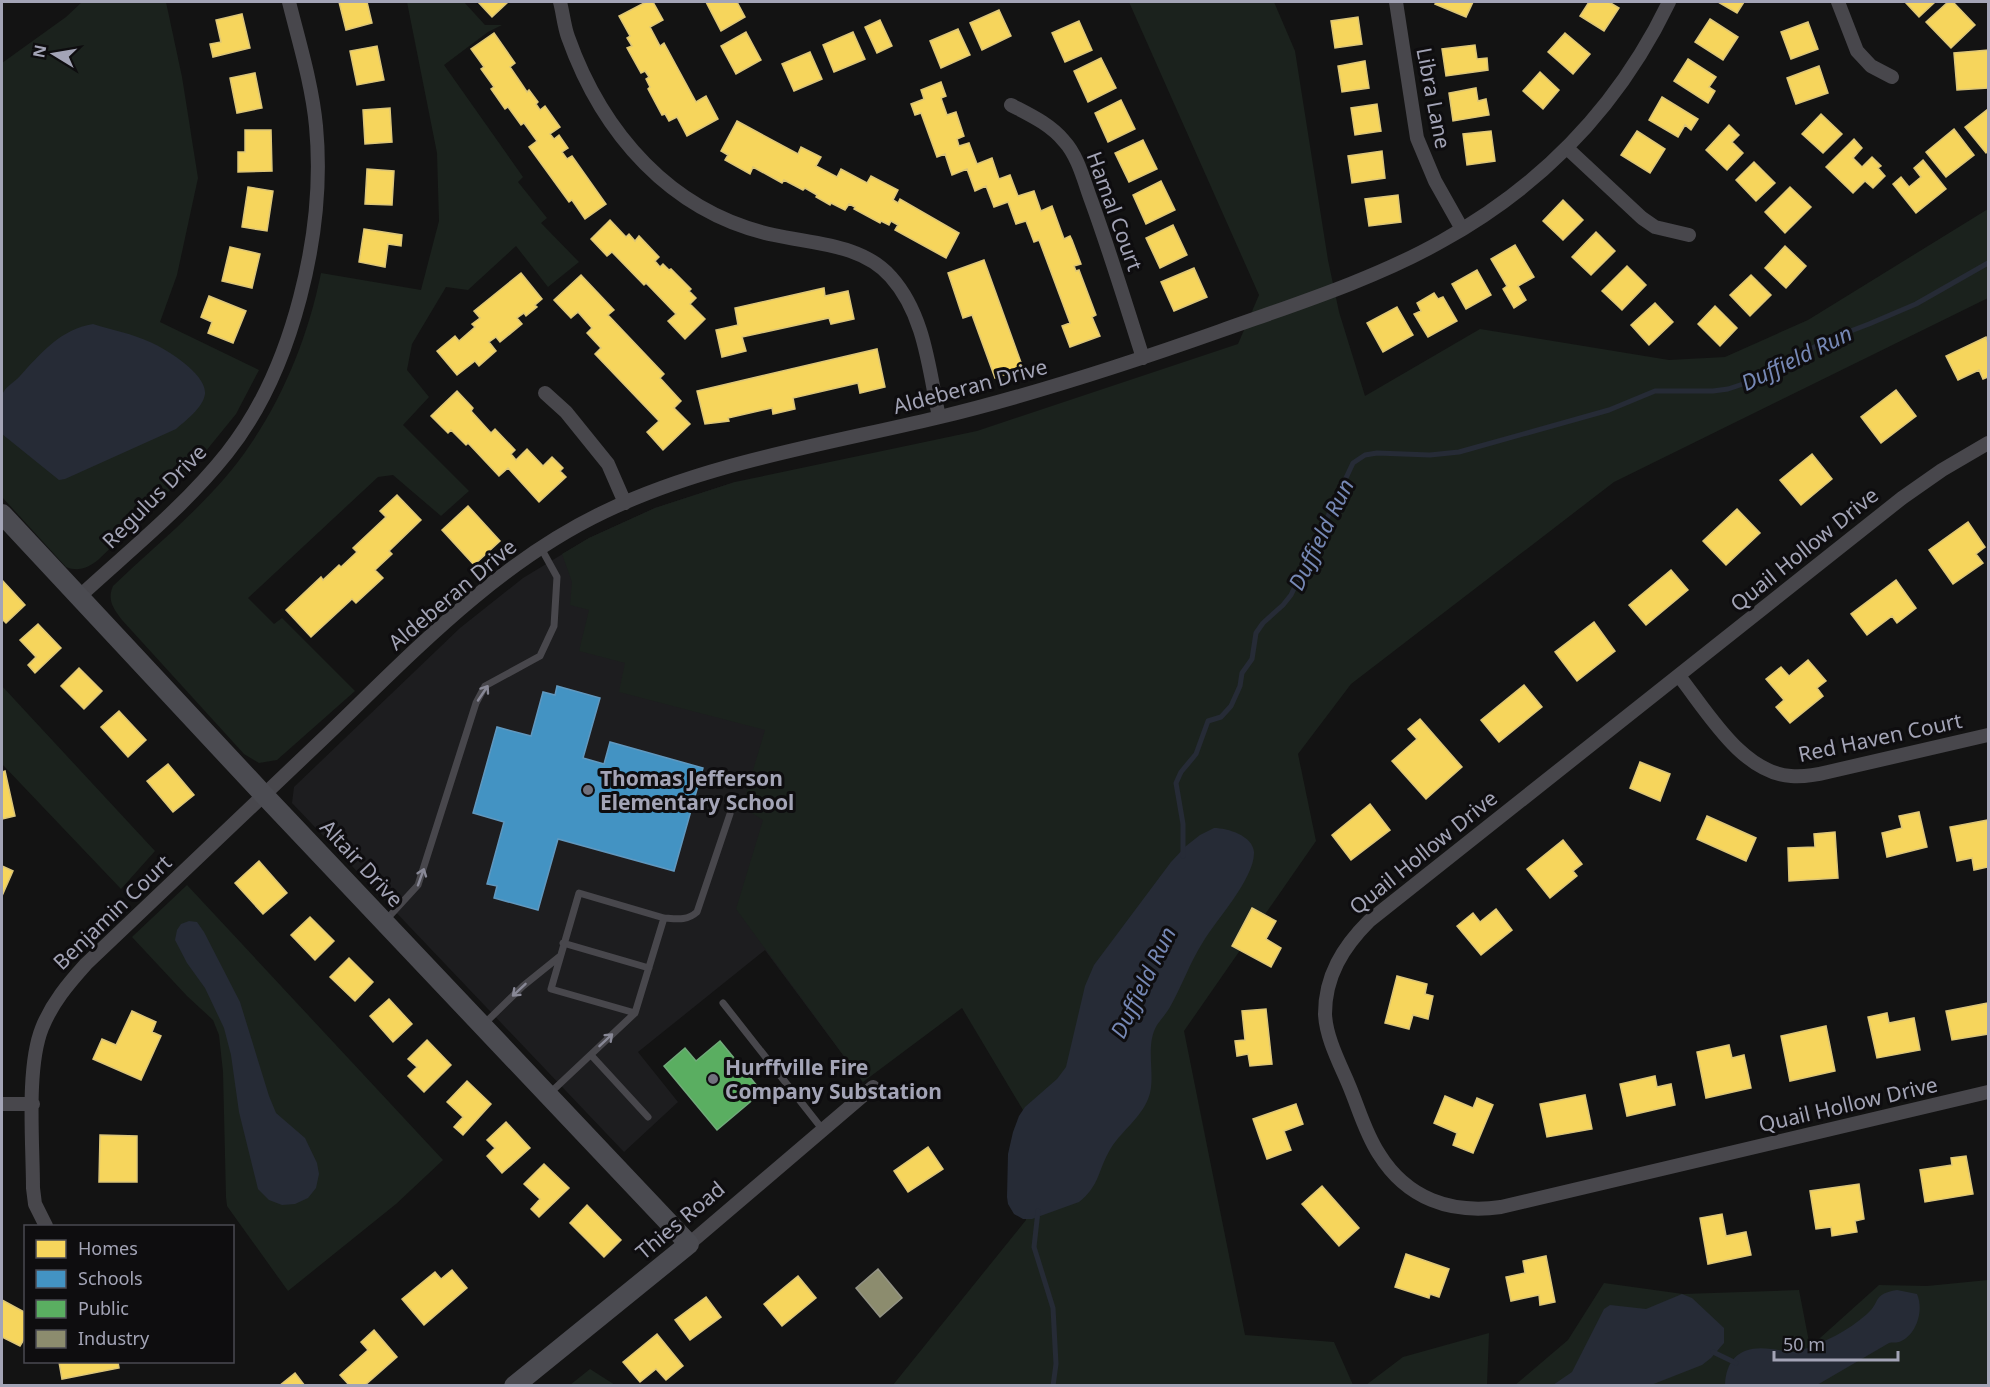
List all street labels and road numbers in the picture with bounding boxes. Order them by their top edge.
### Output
street label: Libra Lane [1410,45,1458,151]
street label: Hamal Court [1080,148,1150,275]
street label: Aldeberan Drive [890,352,1050,420]
street label: Regulus Drive [96,438,212,554]
street label: Quail Hollow Drive [1724,481,1884,617]
street label: Aldeberan Drive [382,532,522,656]
street label: Red Haven Court [1796,706,1965,768]
street label: Quail Hollow Drive [1343,784,1503,920]
street label: Altair Drive [314,813,410,913]
street label: Benjamin Court [47,848,178,976]
street label: Quail Hollow Drive [1756,1070,1940,1138]
street label: Thies Road [630,1175,730,1265]

